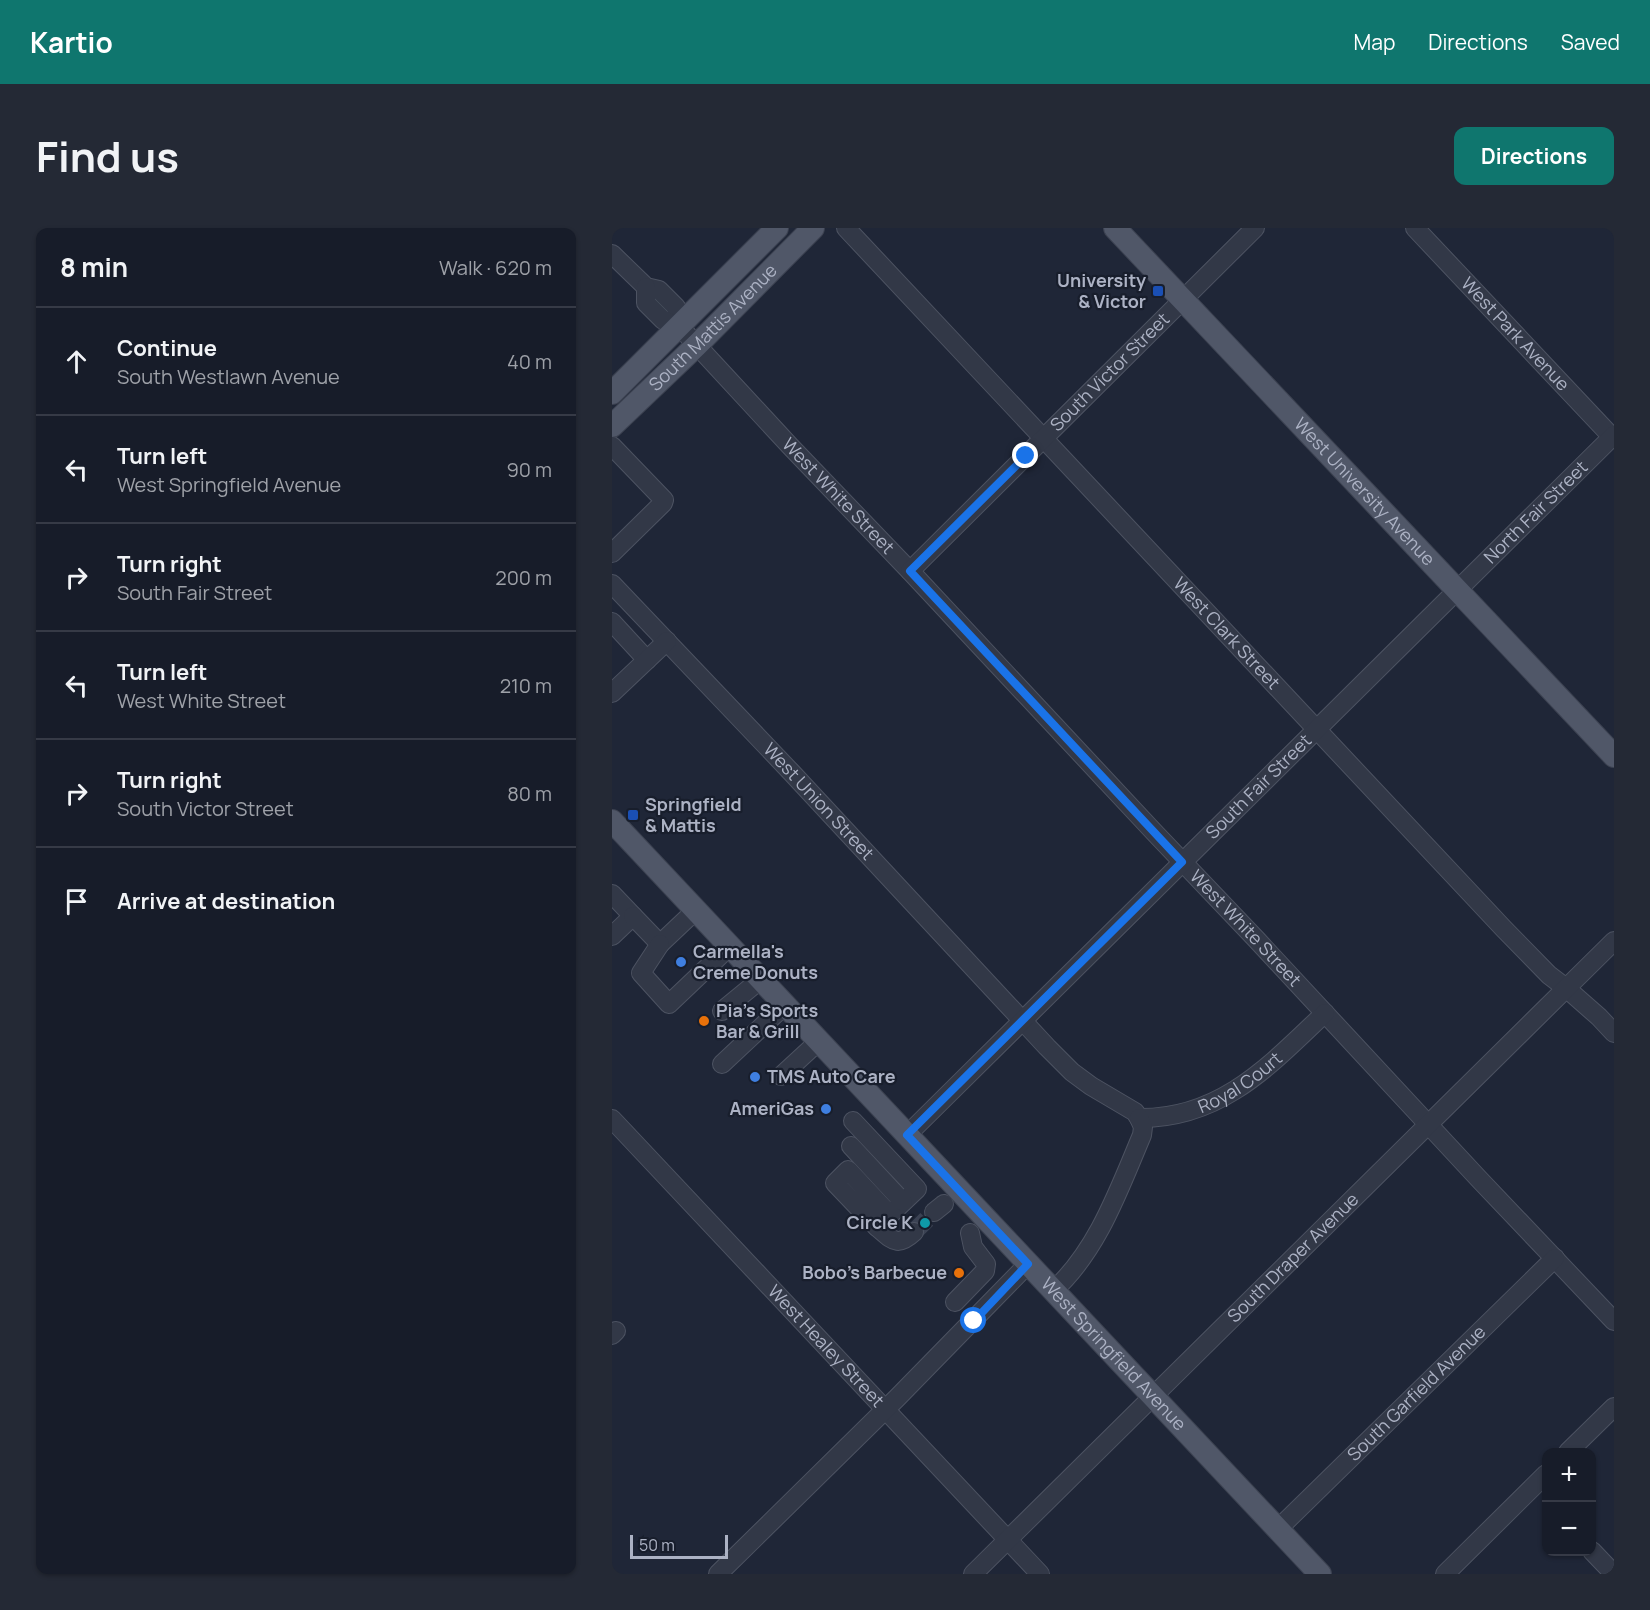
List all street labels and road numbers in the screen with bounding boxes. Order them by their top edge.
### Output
street label: South Mattis Avenue [643,258,782,396]
street label: West Park Avenue [1456,272,1575,396]
street label: South Victor Street [1044,307,1174,436]
street label: West University Avenue [1289,412,1441,570]
street label: West White Street [777,432,900,559]
street label: North Fair Street [1478,455,1592,568]
street label: West Clark Street [1169,571,1286,694]
street label: South Fair Street [1200,728,1316,844]
street label: West Union Street [759,737,880,865]
street label: West White Street [1185,864,1307,991]
street label: Royal Court [1194,1046,1287,1118]
street label: South Draper Avenue [1222,1187,1363,1327]
street label: West Springfield Avenue [1036,1272,1192,1435]
street label: West Healey Street [763,1279,890,1412]
street label: South Garfield Avenue [1342,1319,1490,1466]

